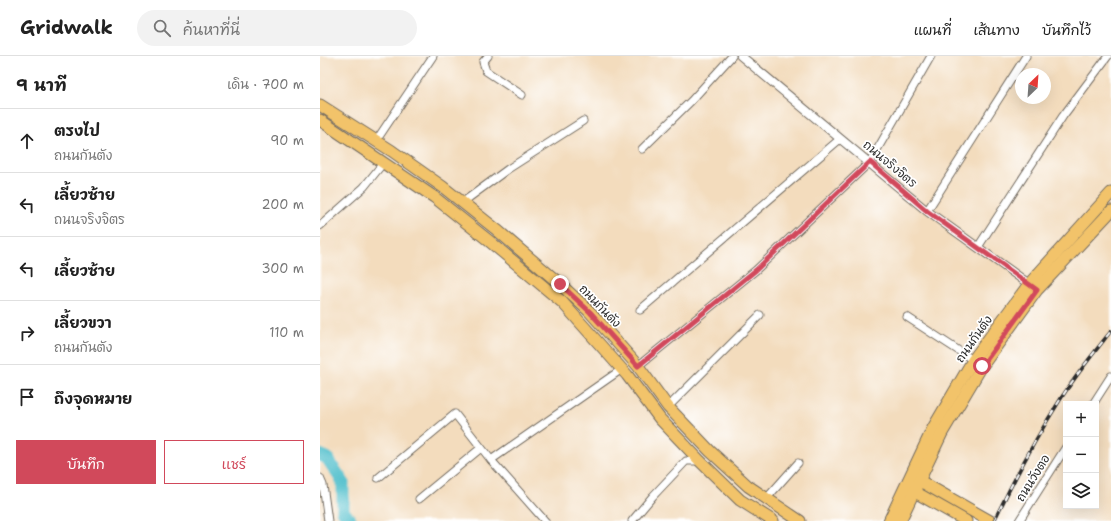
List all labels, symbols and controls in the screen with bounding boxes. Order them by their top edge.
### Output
search box [137,10,417,46]
text: Gridwalk [20,15,113,40]
icon: search [151,17,173,39]
text: ค้นหาที่นี่ [183,20,240,40]
text: แผนที่ [914,21,951,39]
text: เส้นทาง [973,21,1020,39]
text: บันทึกไว้ [1042,21,1091,39]
north arrow [1015,68,1051,104]
text: 9 นาที [16,74,67,96]
text: เดิน · 700 m [227,76,304,93]
text: ตรงไป [54,121,100,141]
icon: ahead [16,130,38,152]
text: 90 m [270,132,304,149]
street label: ถนนจริงจิตร [860,137,920,191]
text: ถนนกันตัง [54,147,112,164]
text: เลี้ยวซ้าย [54,185,115,205]
icon: left [16,194,38,216]
text: 200 m [262,196,304,213]
text: ถนนจริงจิตร [54,211,125,228]
icon: left [16,258,38,280]
text: 300 m [261,260,304,277]
text: เลี้ยวซ้าย [54,261,115,281]
route end [551,275,569,293]
street label: ถนนกันตัง [576,281,624,331]
street label: ถนนกันตัง [952,312,996,366]
text: เลี้ยวขวา [54,313,112,333]
icon: right [16,322,38,344]
text: 110 m [269,324,304,341]
text: ถนนกันตัง [54,339,112,356]
route start [973,357,991,375]
icon: arrive [16,386,38,408]
text: ถึงจุดหมาย [54,389,132,409]
map controls [1063,401,1099,509]
button: + [1063,401,1099,437]
button: − [1063,437,1099,473]
button: บันทึก [16,440,156,484]
button: แชร์ [164,440,304,484]
street label: ถนนวังตอ [1012,451,1054,505]
button: layers [1063,473,1099,509]

